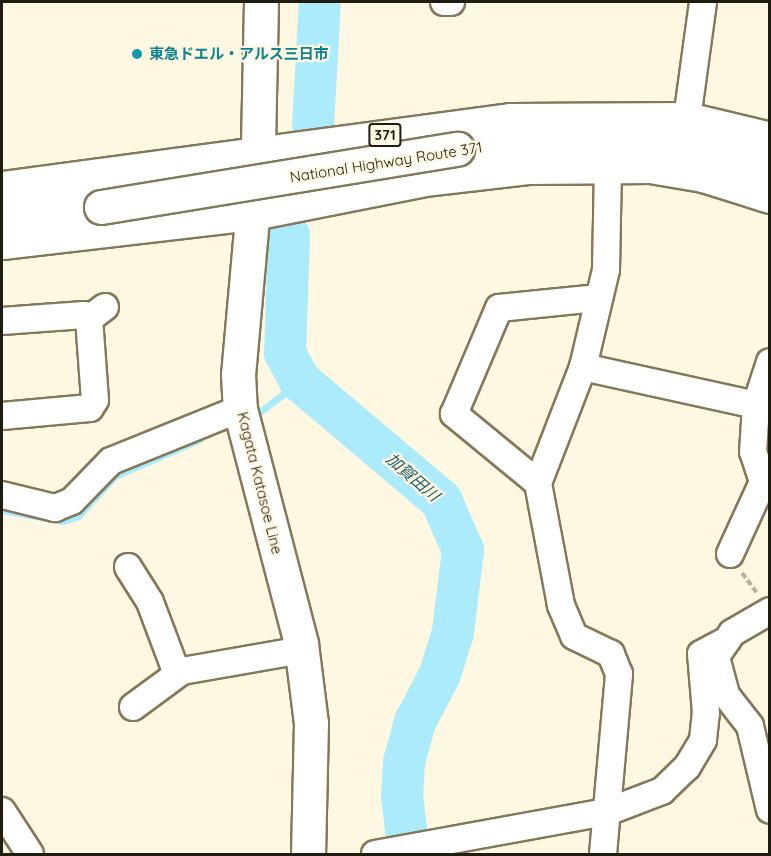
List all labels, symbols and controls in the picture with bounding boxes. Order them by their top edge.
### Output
place label: 東急ドエル・アルス三日市 [149,45,329,63]
marker: 東急ドエル・アルス三日市 [130,47,144,61]
road number: 371 [367,124,403,146]
street label: National Highway Route 371 [289,138,483,186]
street label: Kagata Katasoe Line [234,410,286,556]
water label: 加賀田川 [383,449,443,505]

